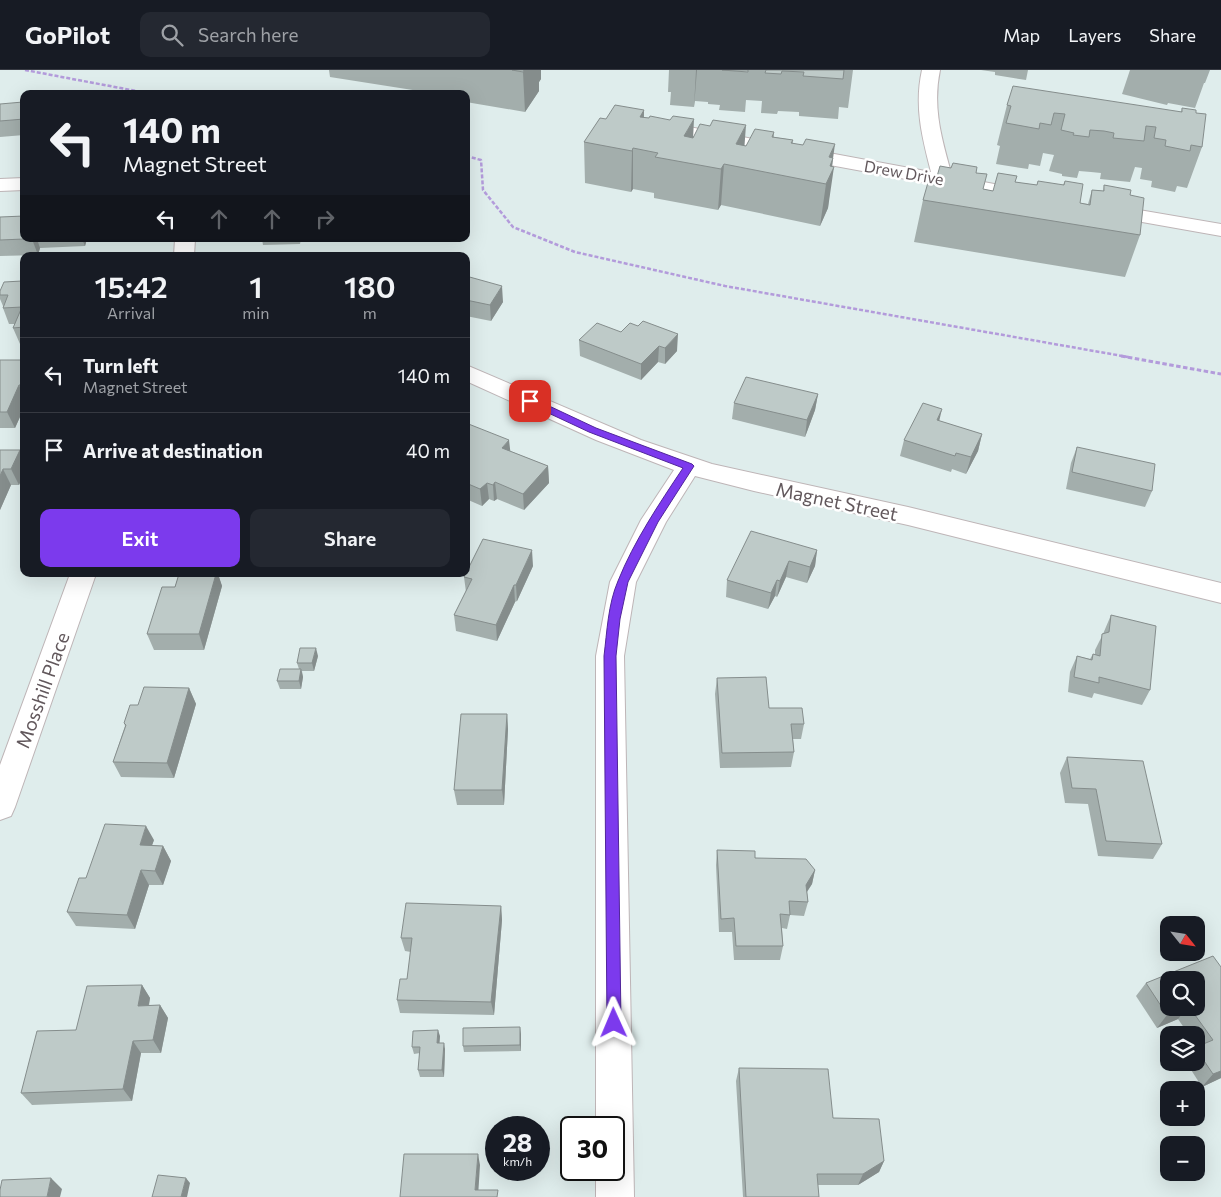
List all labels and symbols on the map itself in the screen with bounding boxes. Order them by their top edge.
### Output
street label: Drew Drive [863,156,945,188]
pin [509,380,551,422]
street label: Magnet Street [774,477,900,525]
street label: Mosshill Place [10,629,74,751]
north arrow [1160,916,1205,961]
position arrow [587,996,639,1048]
speed limit sign: 30 [560,1116,625,1181]

